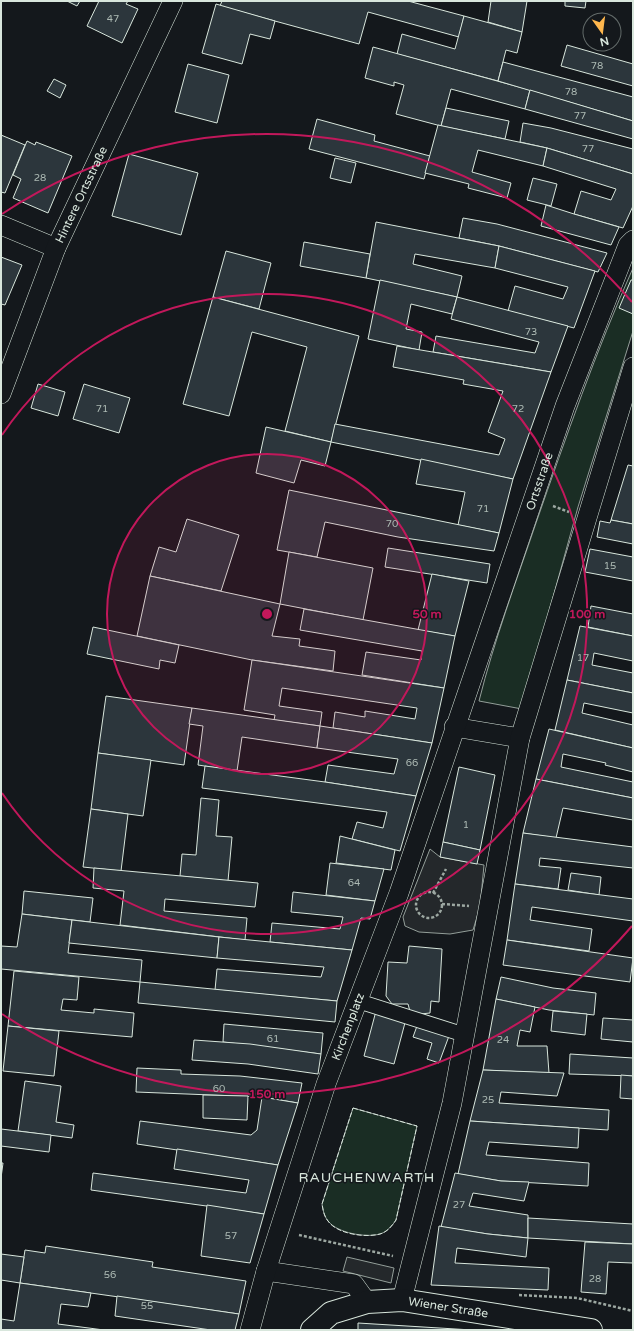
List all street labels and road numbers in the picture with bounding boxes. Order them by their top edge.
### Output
street label: Hintere Ortsstraße [52,144,110,245]
street label: Ortsstraße [523,450,556,512]
street label: Kirchenplatz [329,991,367,1062]
street label: Wiener Straße [407,1294,489,1321]

